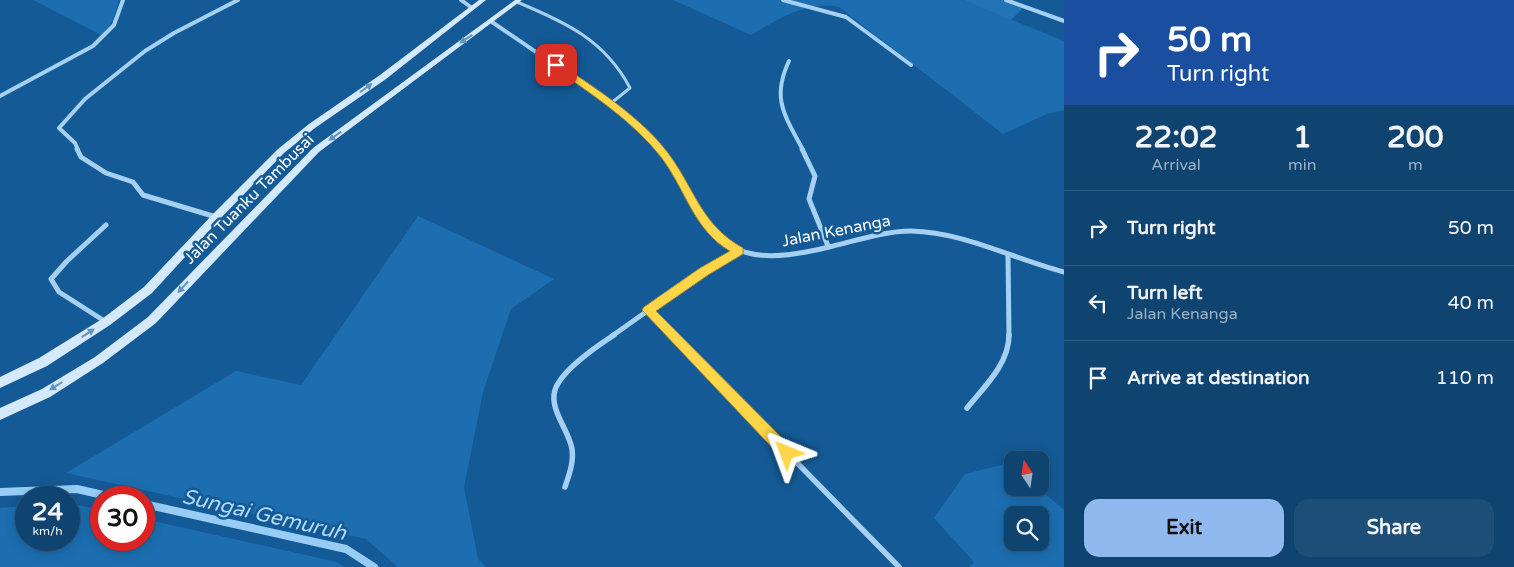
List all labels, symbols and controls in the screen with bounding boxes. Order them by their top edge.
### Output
text: 50 m [1167,19,1252,61]
icon: right [1084,20,1149,85]
one-way arrow [459,34,472,44]
pin [535,44,577,86]
icon: arrive [542,51,570,79]
text: Turn right [1167,61,1269,87]
one-way arrow [360,83,373,93]
text: 22:02 [1134,119,1218,156]
text: 1 [1293,119,1312,156]
text: 200 [1387,119,1444,156]
street label: Jalan Tuanku Tambusai [180,130,318,268]
one-way arrow [328,131,342,141]
text: Arrival [1151,155,1201,175]
text: min [1288,155,1317,175]
text: m [1408,155,1423,175]
street label: Jalan Kenanga [780,211,892,251]
icon: right [1084,214,1112,242]
text: Turn right [1127,217,1215,239]
text: 50 m [1448,217,1494,239]
one-way arrow [177,281,189,293]
text: Turn left [1127,282,1203,304]
icon: left [1084,289,1112,317]
text: 40 m [1448,292,1494,314]
text: Jalan Kenanga [1127,304,1238,324]
one-way arrow [81,329,95,338]
icon: arrive [1084,364,1112,392]
text: Arrive at destination [1127,367,1310,389]
text: 110 m [1436,367,1494,389]
one-way arrow [49,382,62,391]
position arrow [760,426,812,478]
north arrow [1004,451,1049,496]
map controls [1004,451,1049,551]
water label: Sungai Gemuruh [180,484,350,546]
speed limit sign: 30 [90,486,155,551]
text: 24 [32,497,63,527]
button: Exit [1084,499,1284,557]
button: Share [1294,499,1494,557]
button: search [1004,506,1049,551]
text: km/h [32,524,63,538]

